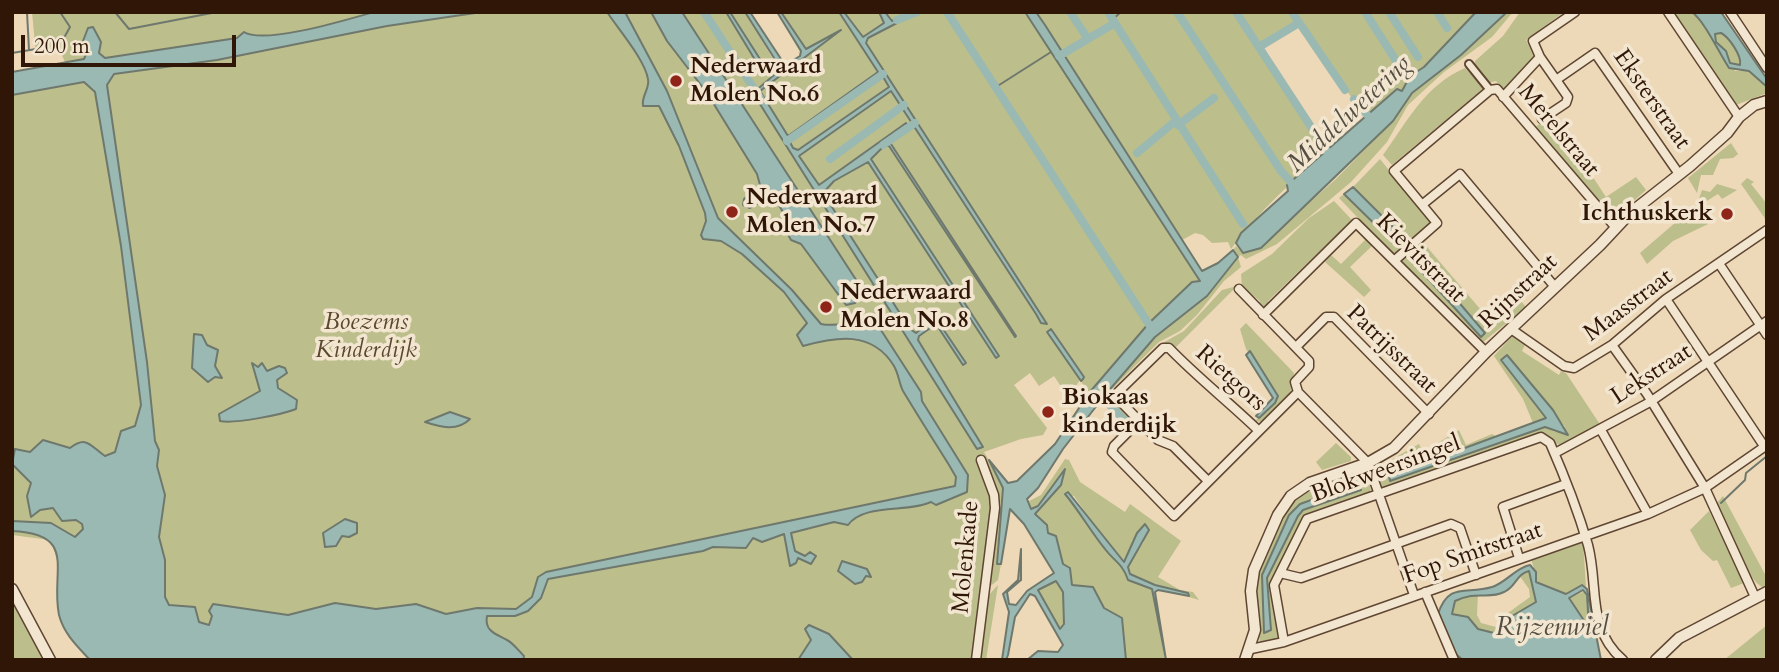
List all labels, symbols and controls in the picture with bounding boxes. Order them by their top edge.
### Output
scale bar [24,21,240,65]
text: 200 m [34,32,90,61]
street label: Eksterstraat [1606,44,1696,156]
water label: Middelwetering [1281,50,1419,180]
place label: Nederwaard Molen No.6 [690,53,822,109]
marker: Nederwaard Molen No.6 [668,73,684,89]
street label: Merelstraat [1511,79,1605,183]
place label: Nederwaard Molen No.7 [746,184,878,240]
place label: Ichthuskerk [1582,200,1713,228]
marker: Nederwaard Molen No.7 [724,204,740,220]
marker: Ichthuskerk [1719,206,1735,222]
street label: Kievitstraat [1369,208,1471,310]
street label: Rijnstraat [1474,249,1564,335]
street label: Maasstraat [1579,263,1679,349]
place label: Nederwaard Molen No.8 [840,279,972,335]
marker: Nederwaard Molen No.8 [818,299,834,315]
street label: Patrijsstraat [1340,300,1442,400]
park label: Boezems Kinderdijk [315,309,417,365]
street label: Lekstraat [1606,338,1698,412]
street label: Rietgors [1189,340,1271,418]
place label: Biokaas kinderdijk [1062,384,1177,440]
marker: Biokaas kinderdijk [1040,404,1056,420]
street label: Blokweersingel [1307,430,1465,510]
street label: Molenkade [948,499,986,615]
street label: Fop Smitstraat [1400,517,1546,591]
water label: Rijzenwiel [1496,613,1608,645]

